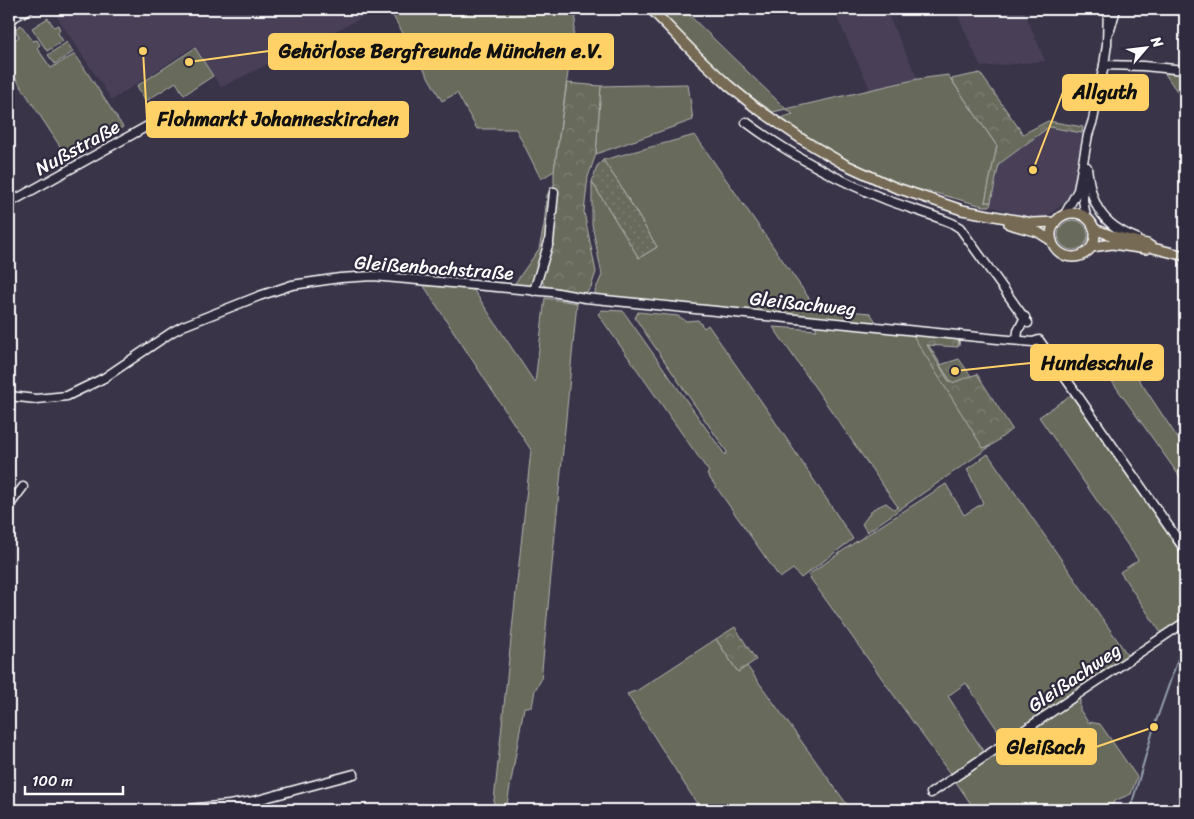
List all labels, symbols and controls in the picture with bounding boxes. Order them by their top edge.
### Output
north arrow [1122,22,1172,72]
text: N [1143,31,1170,53]
callout: Gehörlose Bergfreunde München e.V. [269,34,613,69]
text: Gehörlose Bergfreunde München e.V. [278,34,603,69]
callout: Allguth [1063,75,1148,110]
text: Allguth [1072,75,1138,110]
callout: Flohmarkt Johanneskirchen [147,102,408,137]
text: Flohmarkt Johanneskirchen [156,102,399,137]
street label: Nußstraße [29,110,126,184]
street label: Gleißenbachstraße [353,245,515,290]
street label: Gleißachweg [748,282,858,326]
callout: Hundeschule [1031,345,1163,380]
text: Hundeschule [1040,346,1154,381]
street label: Gleißachweg [1021,634,1128,721]
callout: Gleißach [997,729,1096,764]
text: Gleißach [1006,730,1086,765]
scale bar [25,764,122,796]
text: 100 m [32,768,73,794]

